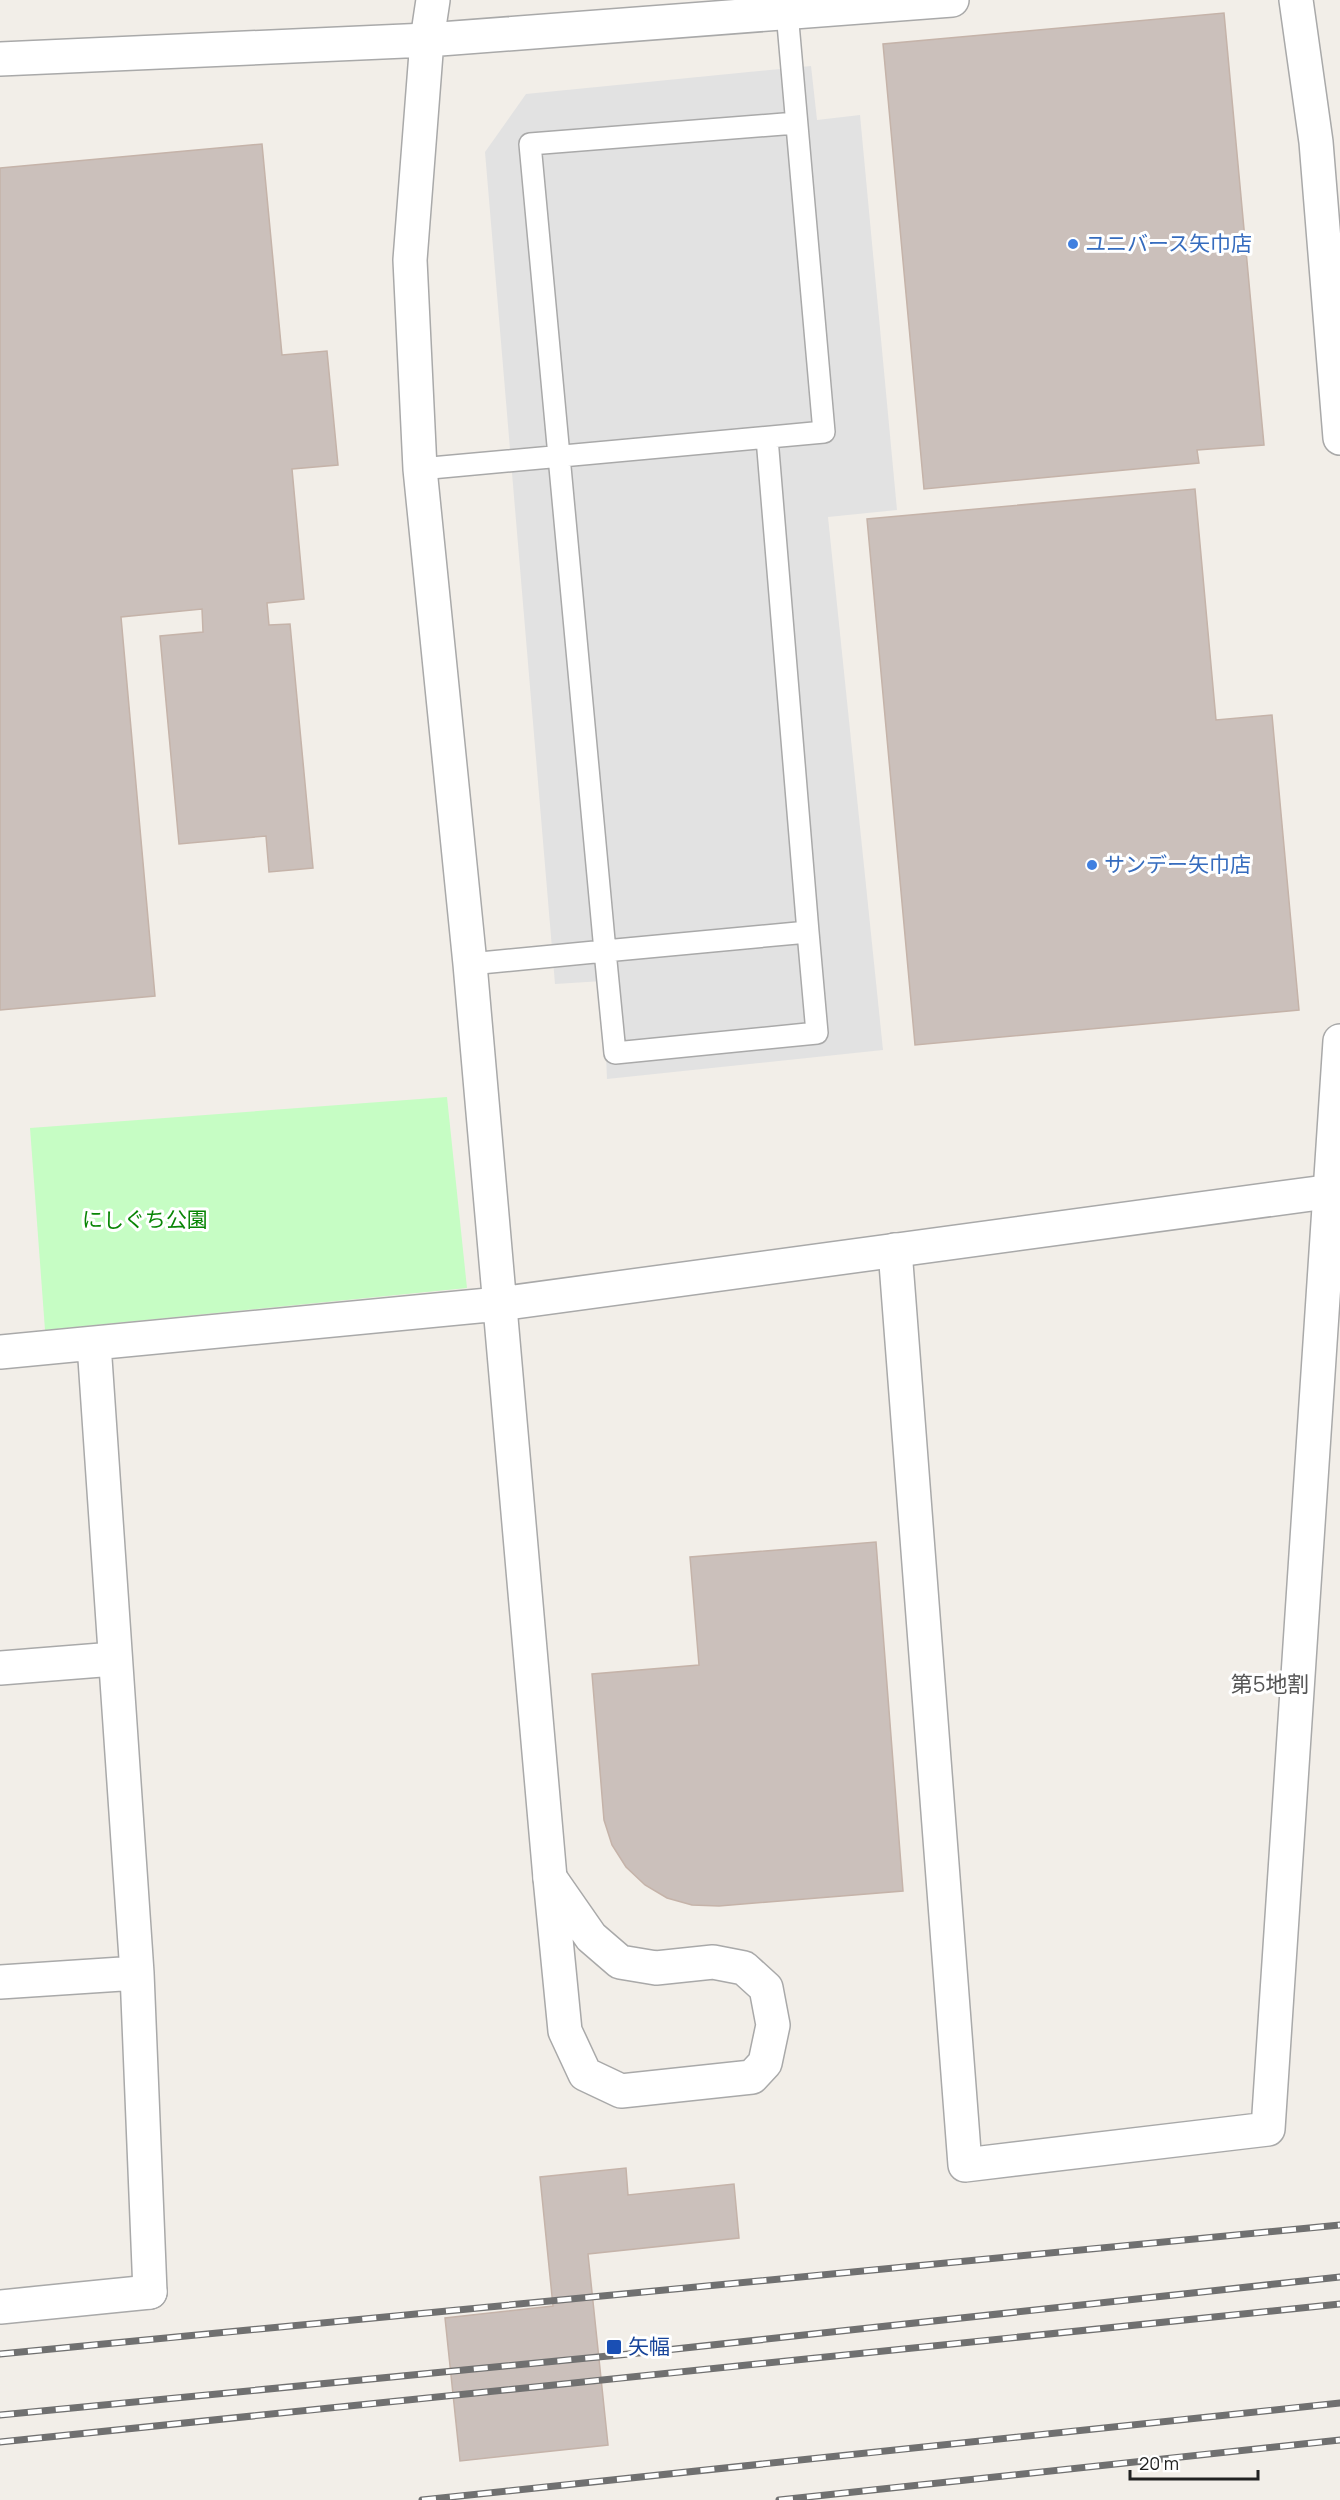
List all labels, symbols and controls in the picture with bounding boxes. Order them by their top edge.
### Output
place label: ユニバース矢巾店 [1085,229,1252,257]
marker: ユニバース矢巾店 [1066,237,1080,251]
place label: サンデー矢巾店 [1104,850,1251,878]
marker: サンデー矢巾店 [1085,858,1099,872]
park label: にしぐち公園 [82,1205,208,1233]
district label: 第5地割 [1231,1669,1309,1699]
place label: 矢幅 [628,2332,670,2360]
marker: 矢幅 [605,2338,623,2356]
scale bar [1130,2443,1258,2481]
text: 20 m [1139,2451,1179,2475]

